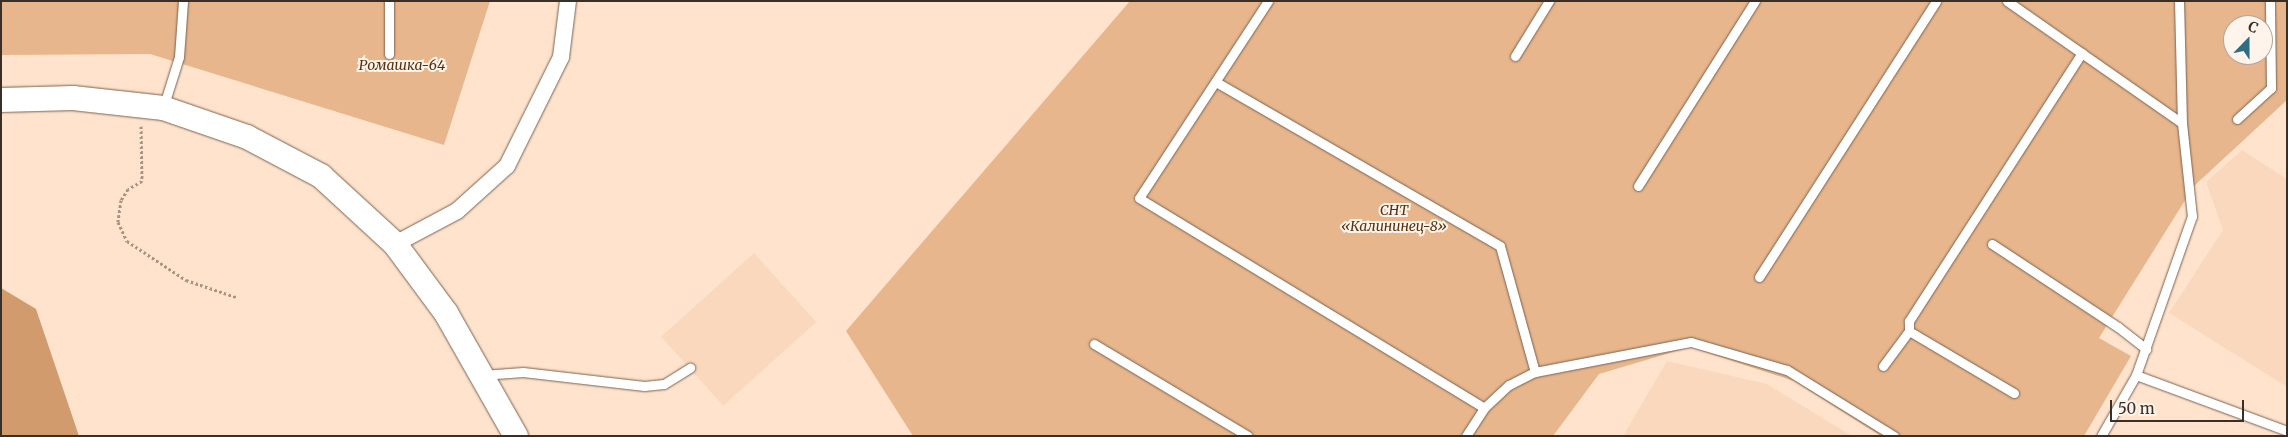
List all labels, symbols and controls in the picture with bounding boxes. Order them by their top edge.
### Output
north arrow [2223,15,2273,65]
text: С [2246,17,2261,37]
park label: Ромашка-64 [359,57,445,73]
park label: СНТ «Калининец-8» [1341,202,1447,234]
scale bar [2113,390,2247,422]
text: 50 m [2118,399,2155,418]

